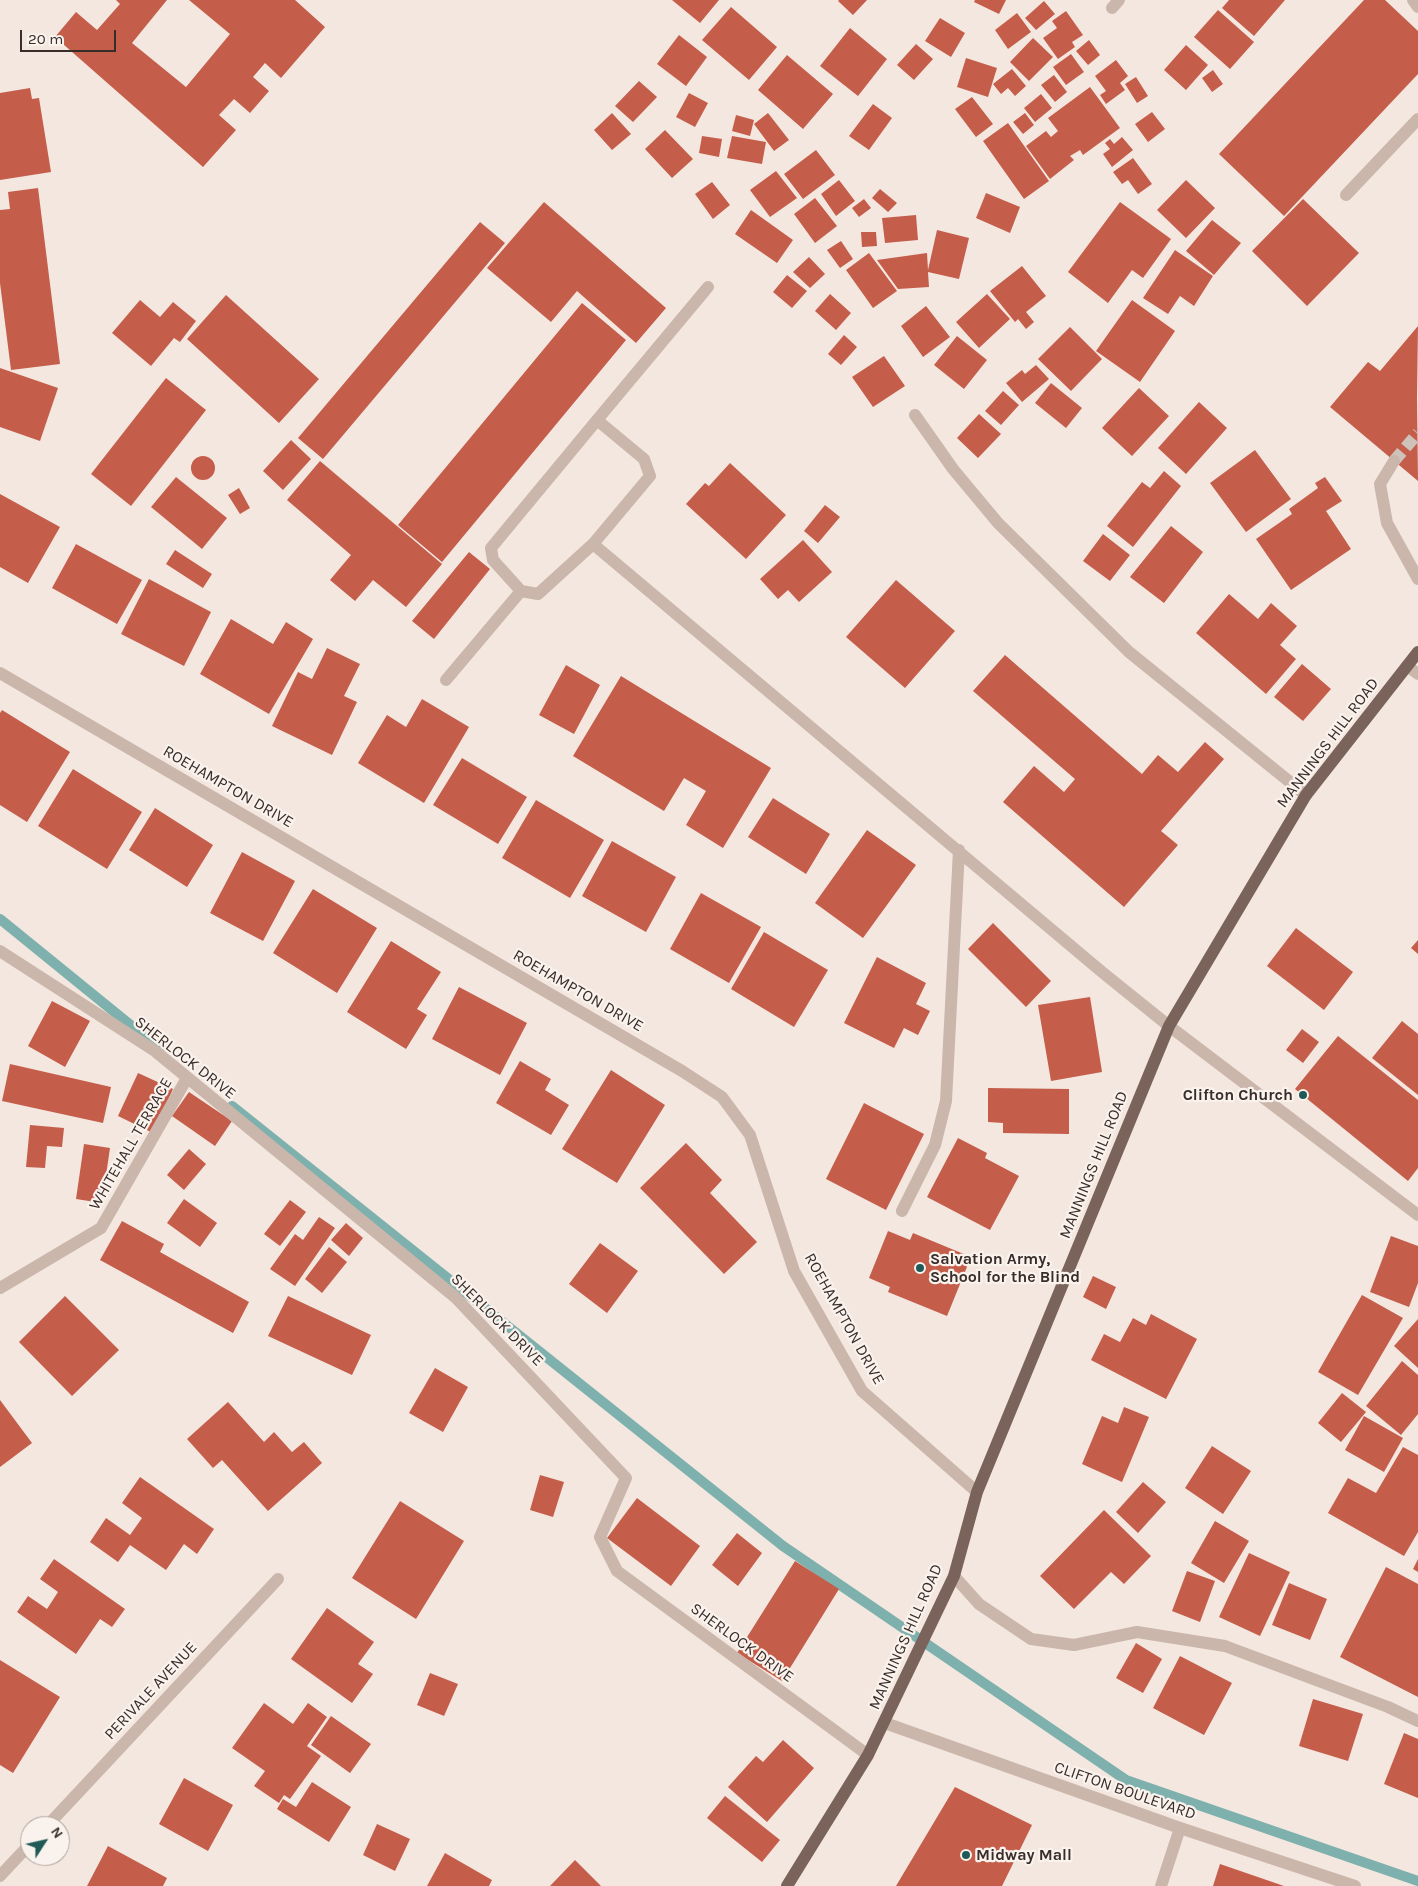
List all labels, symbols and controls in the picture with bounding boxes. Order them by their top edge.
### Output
scale bar [22,20,119,52]
text: 20 m [28,30,63,48]
street label: MANNINGS HILL ROAD [1273,674,1383,812]
street label: ROEHAMPTON DRIVE [159,742,297,832]
street label: ROEHAMPTON DRIVE [509,946,647,1036]
street label: SHERLOCK DRIVE [131,1013,239,1103]
street label: WHITEHALL TERRACE [85,1074,177,1214]
place label: Clifton Church [1183,1085,1293,1105]
street label: MANNINGS HILL ROAD [1056,1088,1132,1242]
marker: Clifton Church [1297,1089,1309,1101]
place label: Salvation Army, School for the Blind [930,1249,1080,1287]
street label: ROEHAMPTON DRIVE [800,1250,888,1388]
marker: Salvation Army, School for the Blind [914,1262,926,1274]
street label: SHERLOCK DRIVE [447,1270,547,1370]
street label: MANNINGS HILL ROAD [865,1561,947,1713]
street label: SHERLOCK DRIVE [687,1599,797,1687]
street label: PERIVALE AVENUE [101,1638,201,1744]
street label: CLIFTON BOULEVARD [1052,1758,1198,1824]
north arrow [20,1816,70,1866]
text: N [47,1824,67,1842]
place label: Midway Mall [976,1845,1072,1865]
marker: Midway Mall [960,1849,972,1861]

